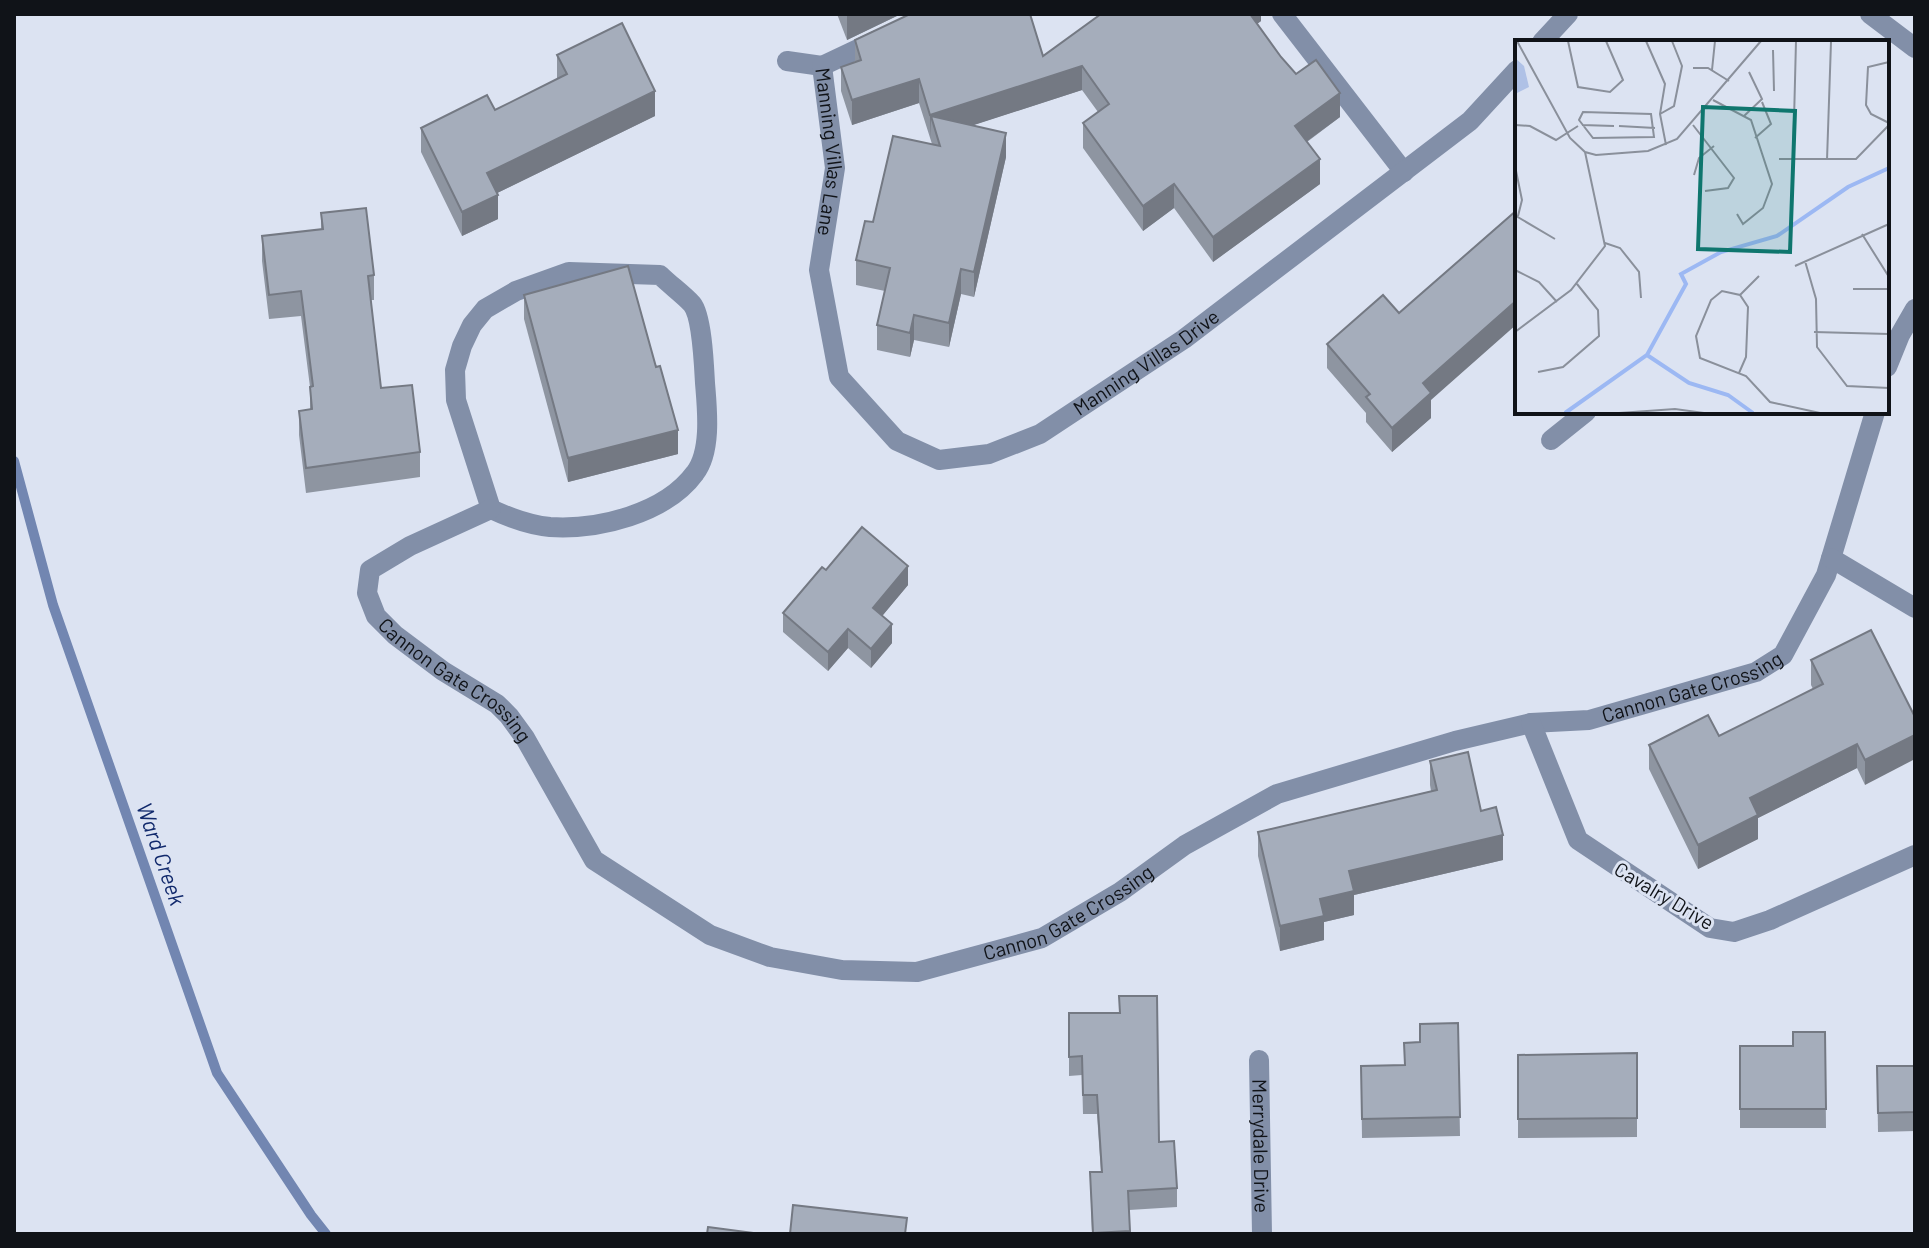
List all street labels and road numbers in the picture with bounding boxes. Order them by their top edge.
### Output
street label: Manning Villas Lane [811,66,848,238]
street label: Manning Villas Drive [1068,304,1223,420]
street label: Cannon Gate Crossing [374,612,537,747]
street label: Cannon Gate Crossing [1599,646,1786,727]
street label: Cavalry Drive [1610,856,1719,934]
street label: Cannon Gate Crossing [980,859,1157,964]
street label: Merrydale Drive [1248,1079,1275,1213]

